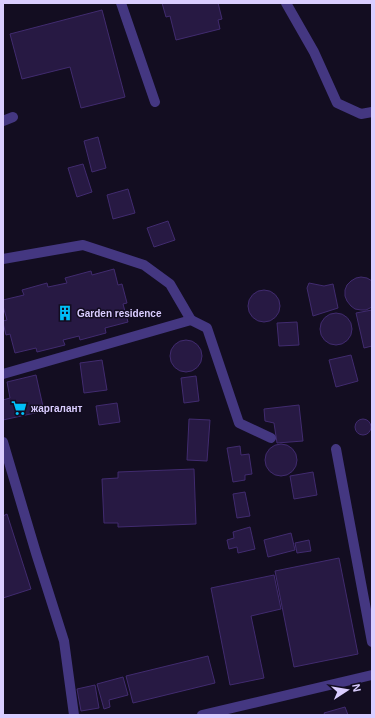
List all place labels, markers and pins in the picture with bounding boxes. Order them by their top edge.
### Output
building icon: Garden residence [56,304,74,322]
place label: Garden residence [77,308,162,319]
supermarket icon: жаргалант [10,399,28,417]
place label: жаргалант [30,403,83,414]

